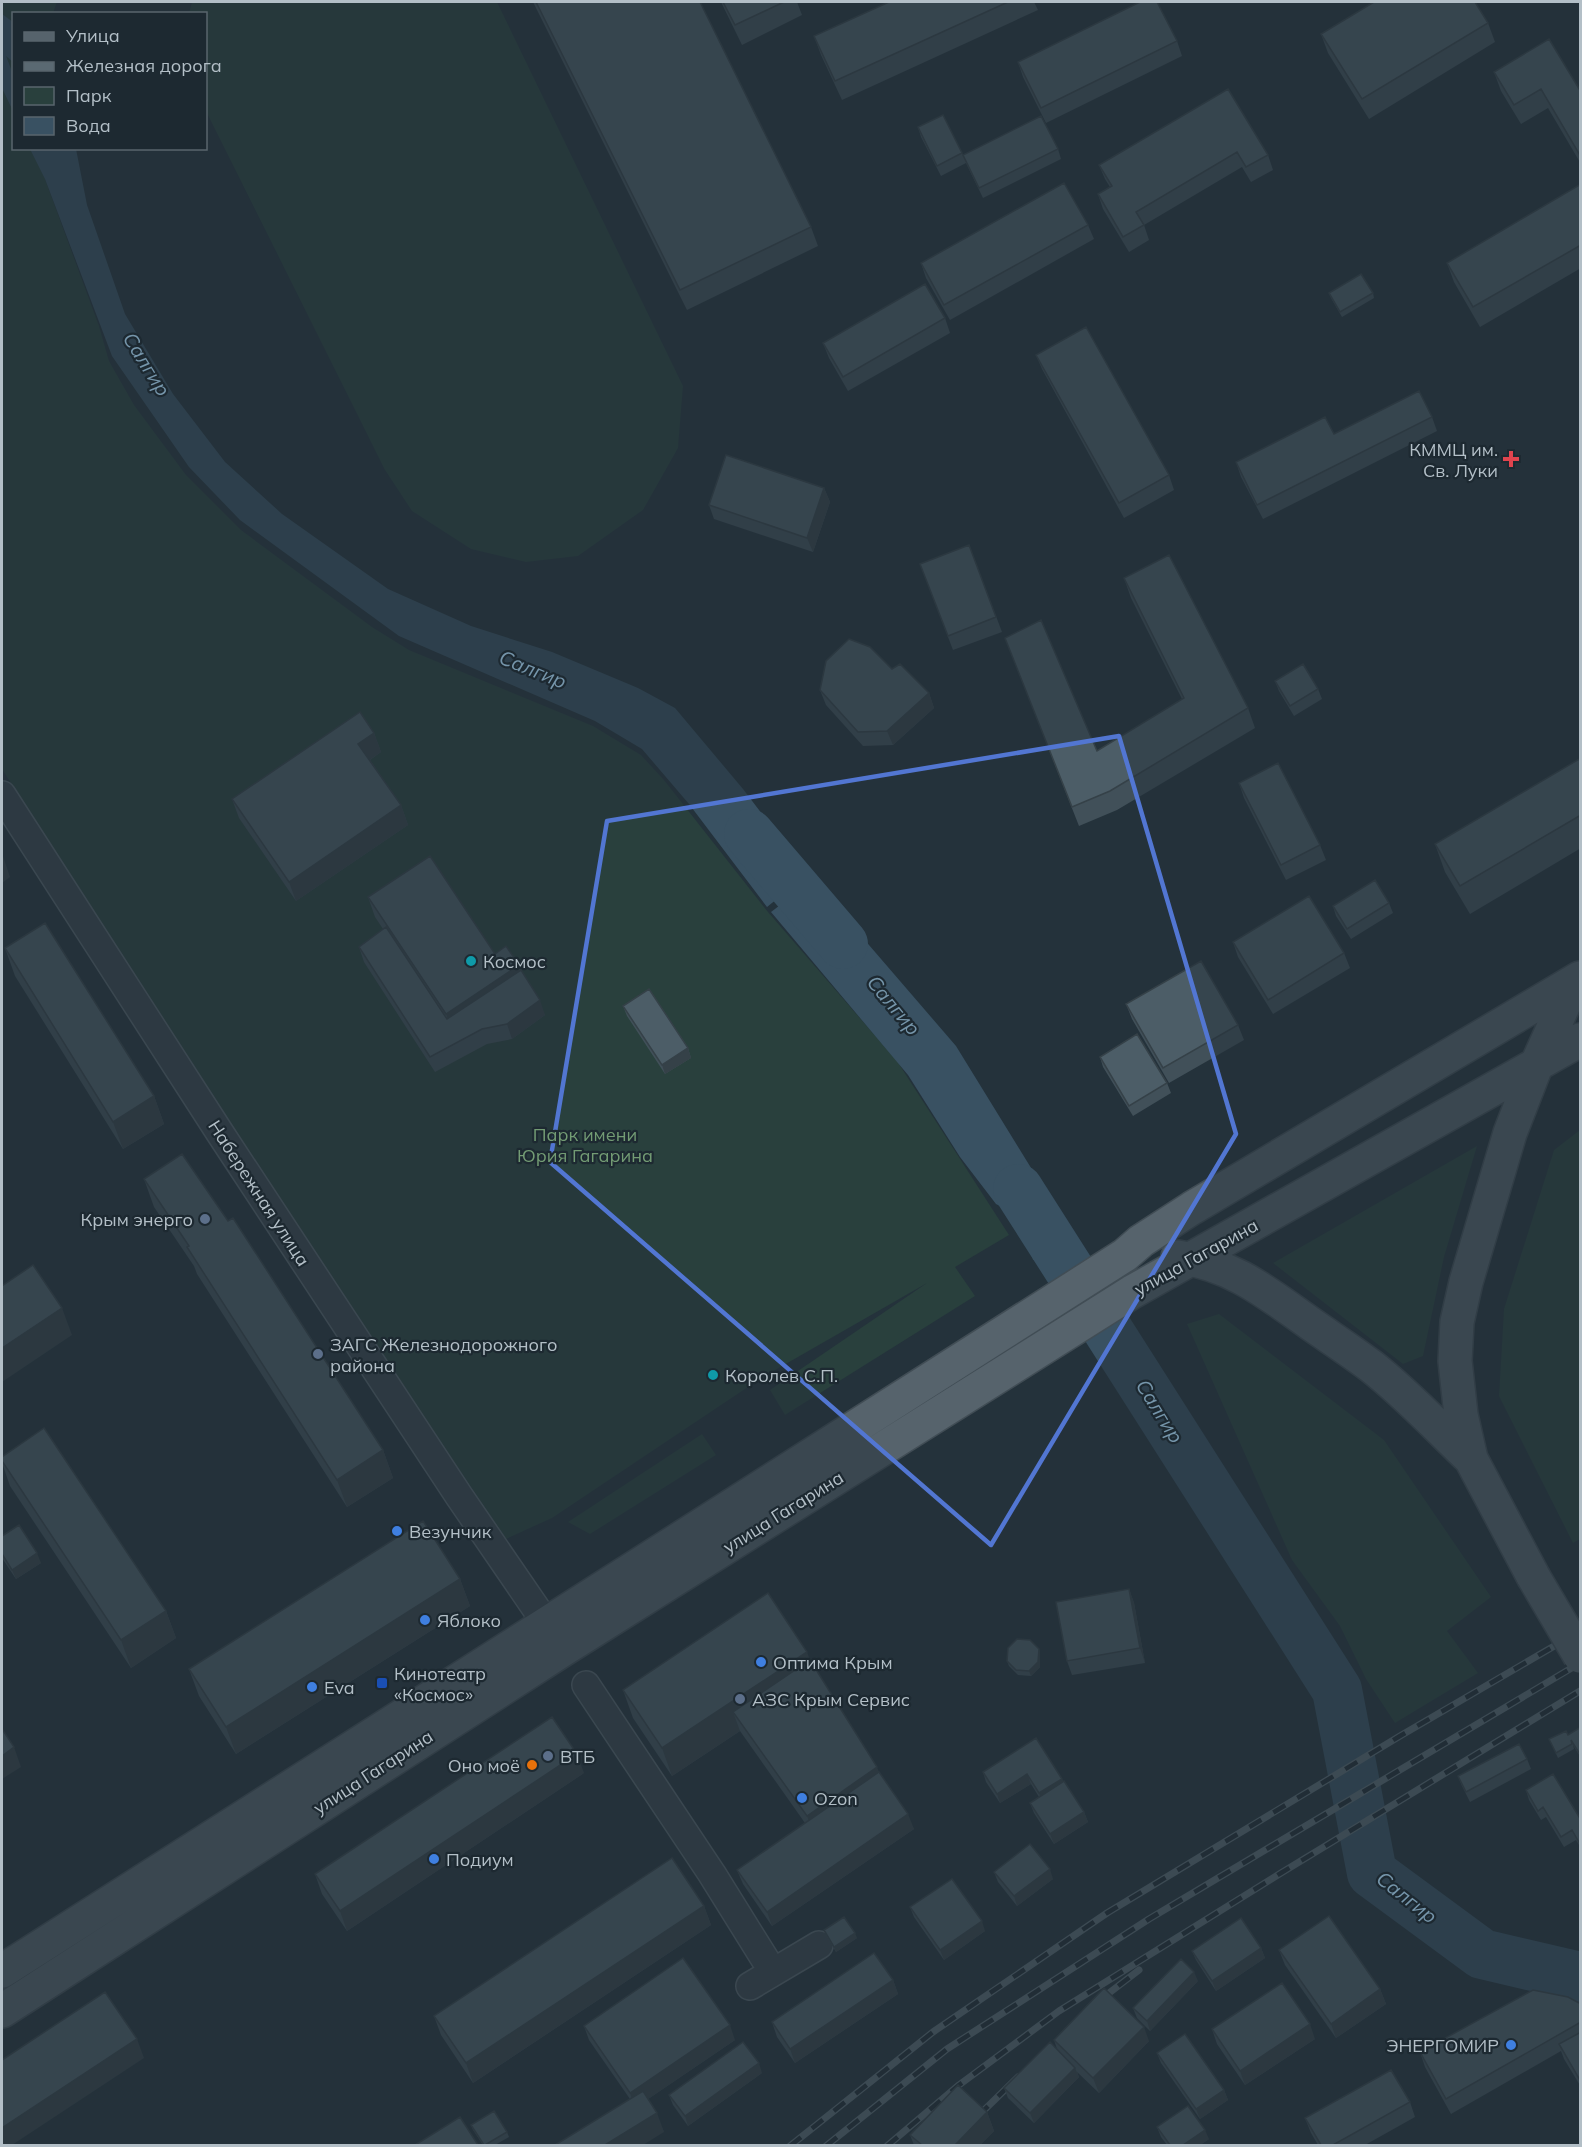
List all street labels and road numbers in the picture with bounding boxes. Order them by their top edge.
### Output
street label: Набережная улица [203,1116,315,1270]
street label: улица Гагарина [1130,1213,1262,1301]
street label: улица Гагарина [718,1466,848,1558]
street label: улица Гагарина [309,1725,437,1819]

